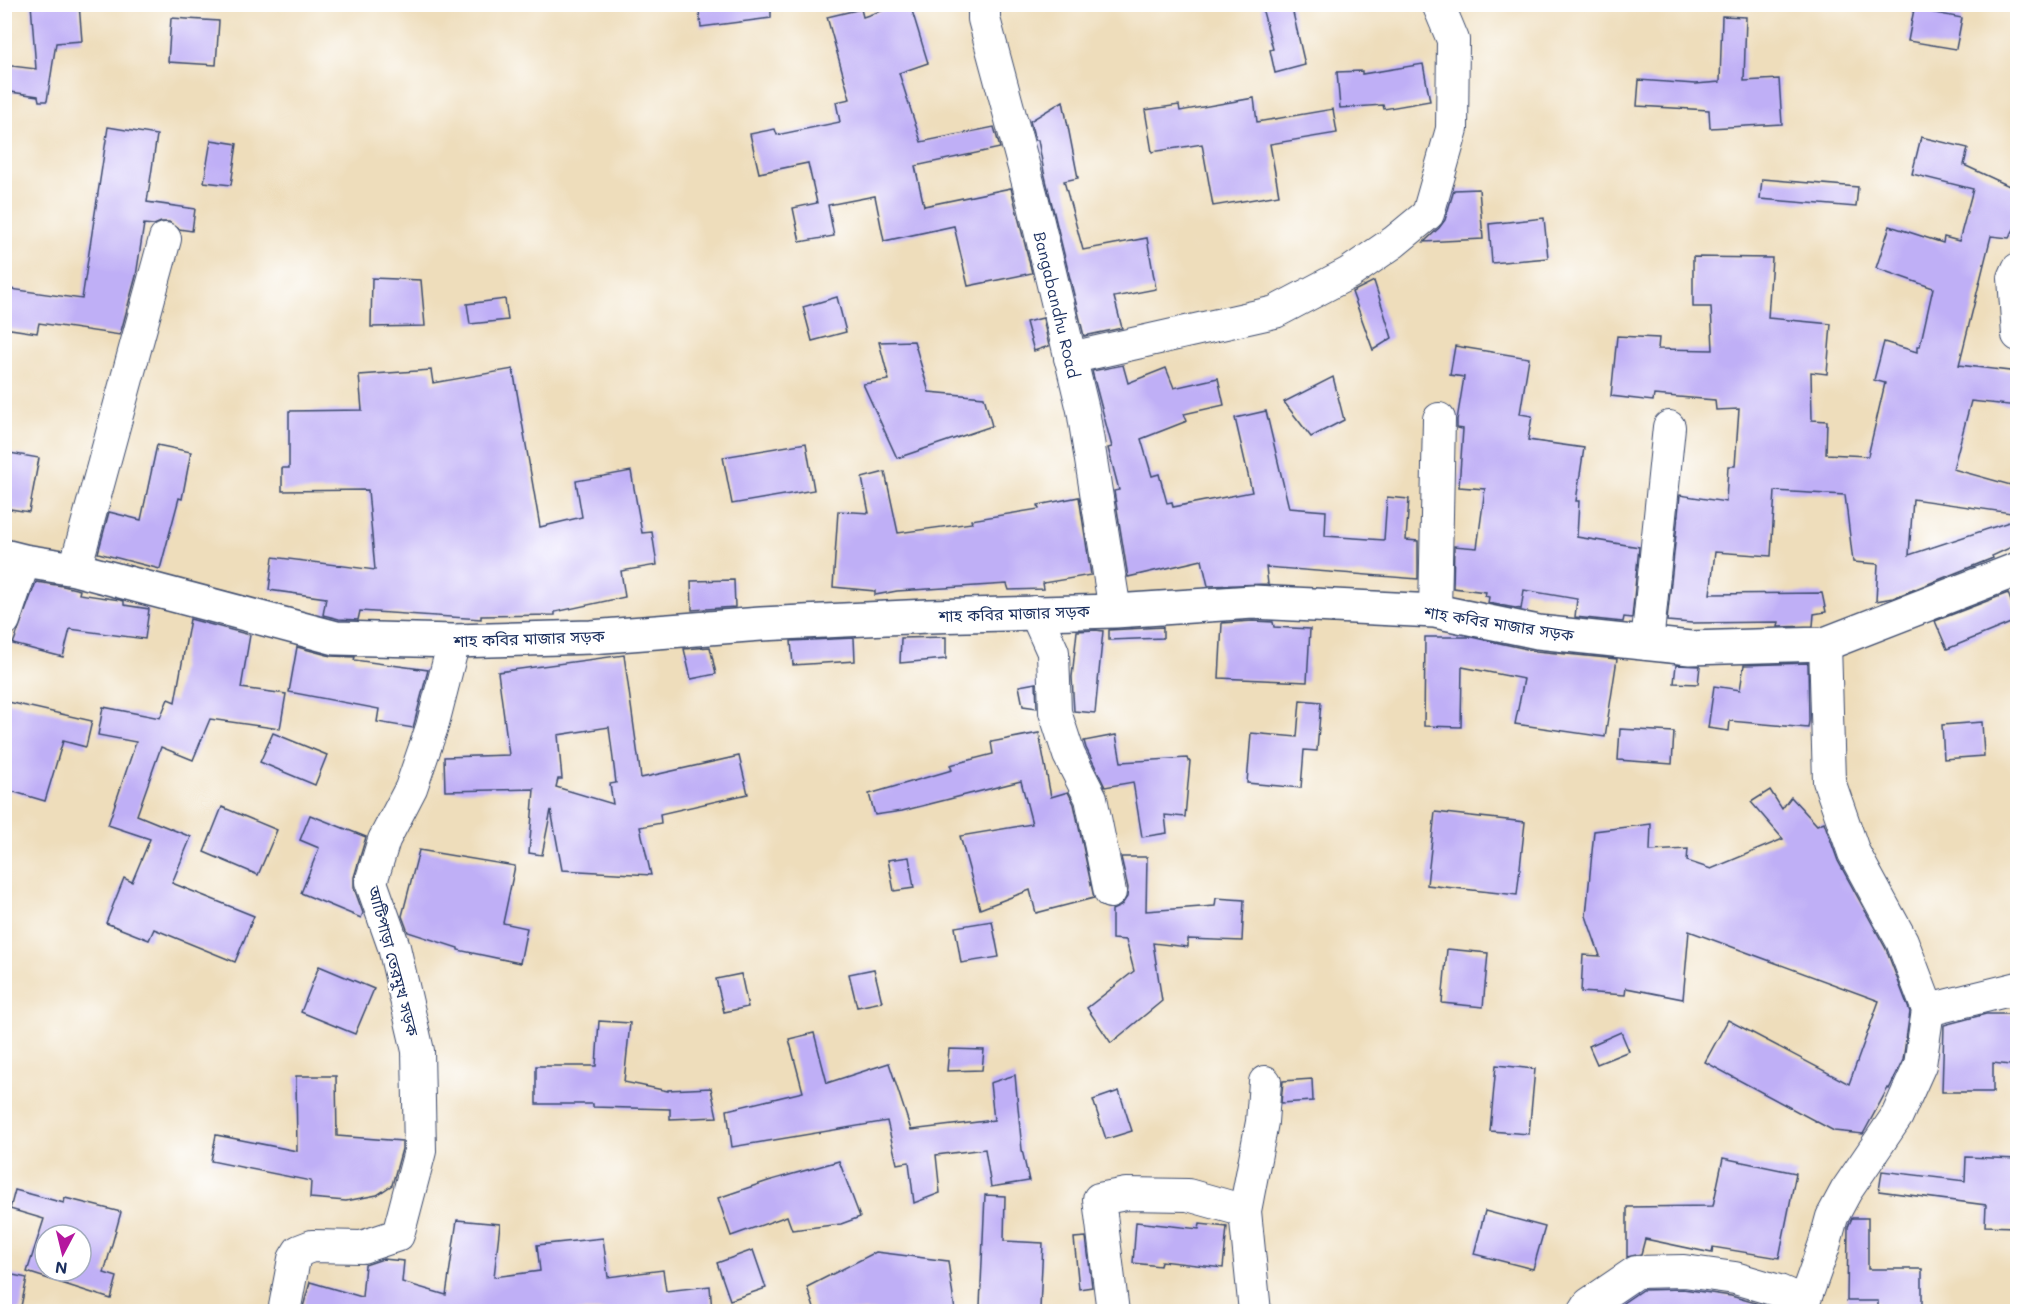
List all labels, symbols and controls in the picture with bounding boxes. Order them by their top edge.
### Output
street label: Bangabandhu Road [1030,229,1085,380]
street label: শাহ কবির মাজার সড়ক [937,600,1091,626]
street label: শাহ কবির মাজার সড়ক [1422,601,1576,645]
street label: শাহ কবির মাজার সড়ক [452,625,606,651]
street label: আটিপাড়া তেরমুখ সড়ক [364,883,424,1039]
north arrow [33,1223,93,1283]
text: N [54,1257,68,1280]

